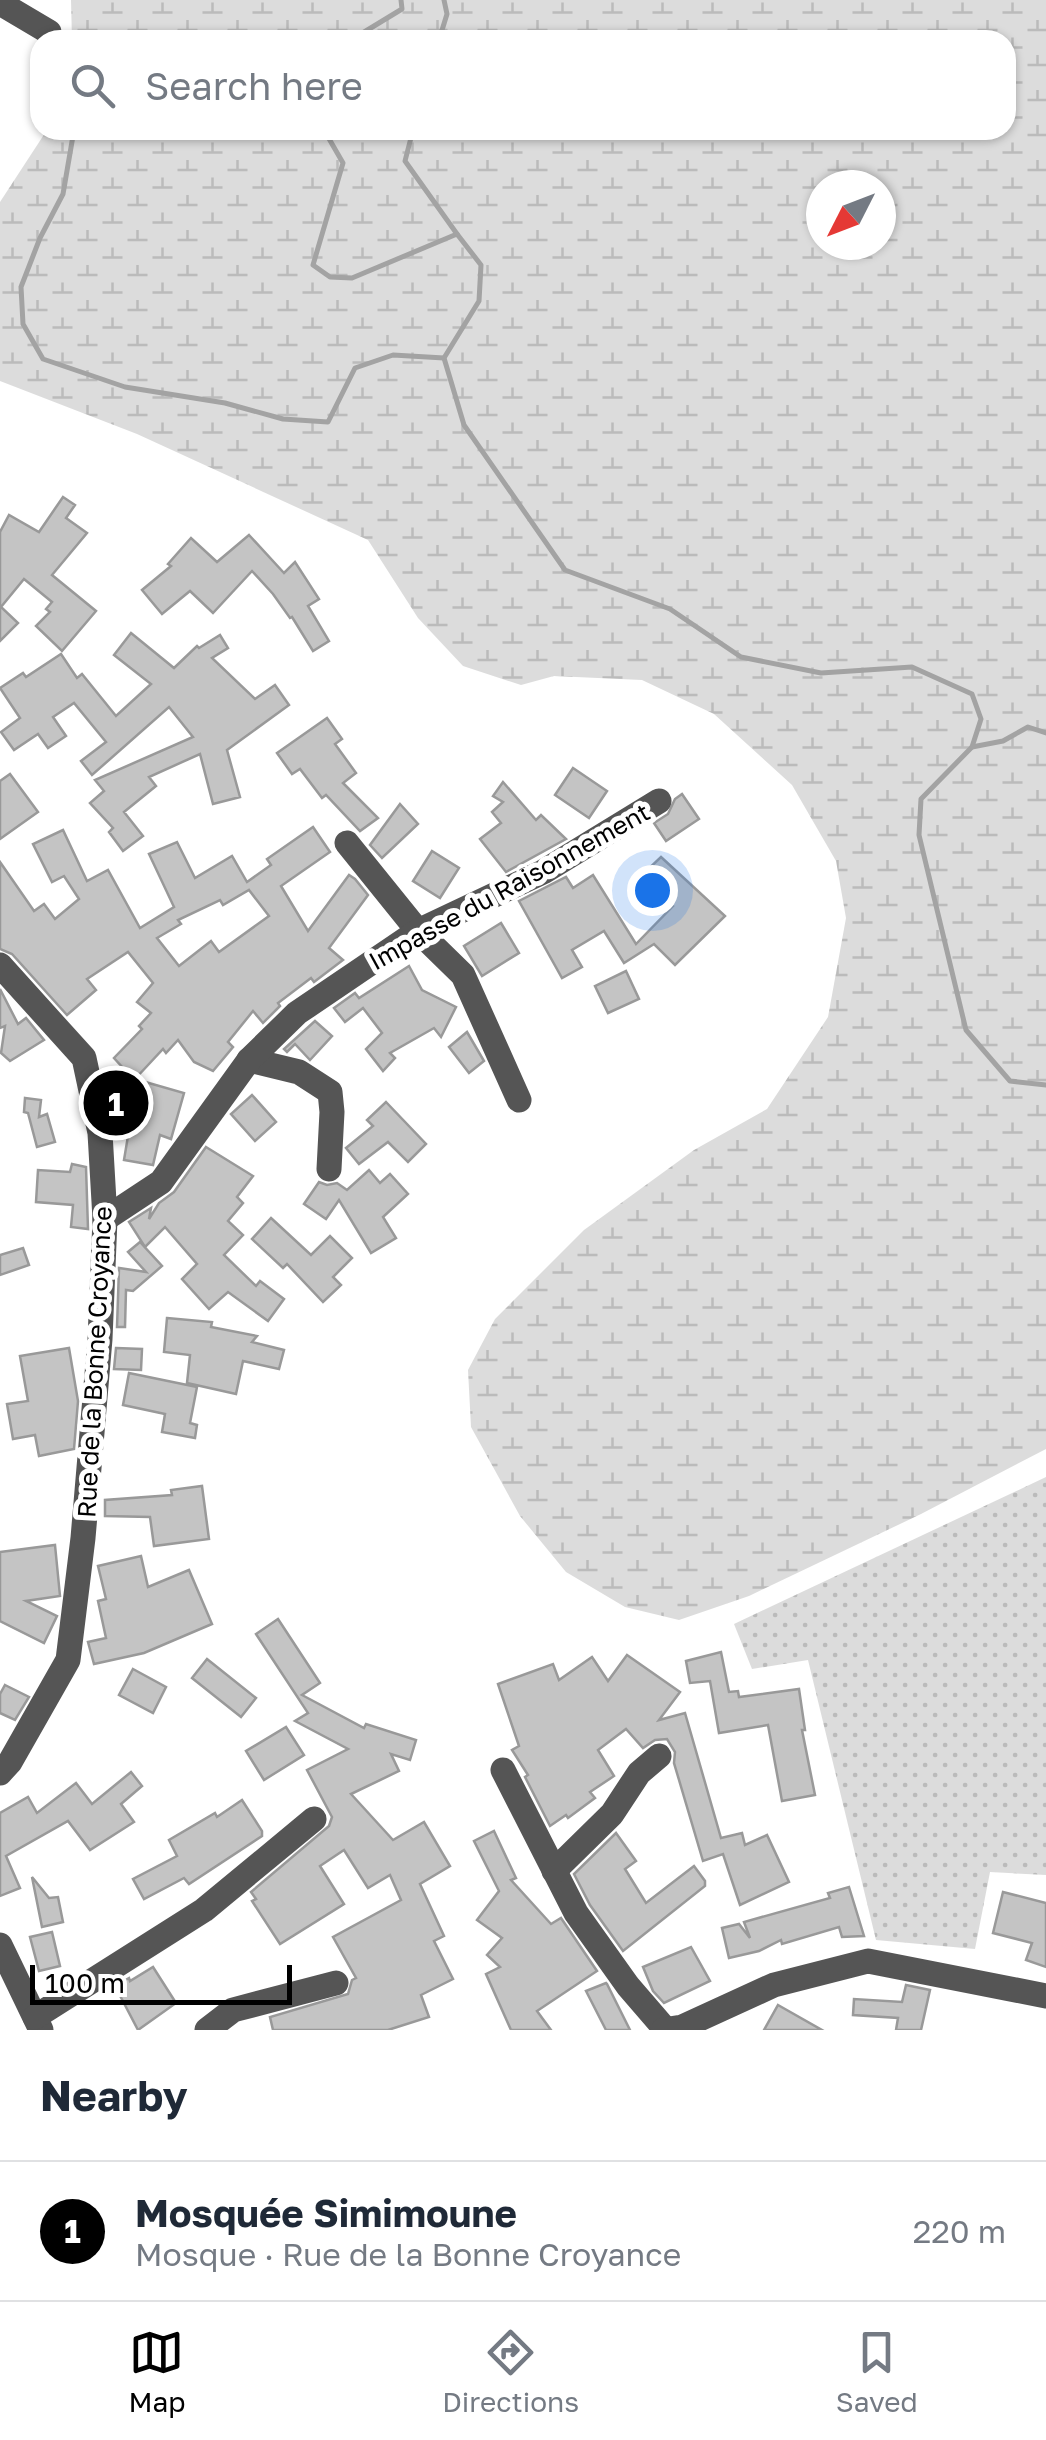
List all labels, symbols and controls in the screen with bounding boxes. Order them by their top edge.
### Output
search box [30,30,1016,140]
icon: search [65,58,120,113]
text: Search here [145,63,363,108]
north arrow [806,170,896,260]
street label: Impasse du Raisonnement [363,796,655,976]
your location [627,865,678,916]
pin: 1 [84,1066,148,1140]
street label: Rue de la Bonne Croyance [70,1205,118,1519]
scale bar [30,1960,292,2004]
text: 100 m [45,1966,125,1999]
text: Nearby [40,2070,188,2120]
text: Mosquée Simimoune [135,2190,517,2235]
text: 1 [64,2212,81,2250]
text: 220 m [913,2212,1006,2250]
text: Mosque · Rue de la Bonne Croyance [135,2235,681,2273]
tab: Map [128,2325,186,2418]
tab: Directions [442,2325,579,2418]
tab: Saved [836,2325,918,2418]

